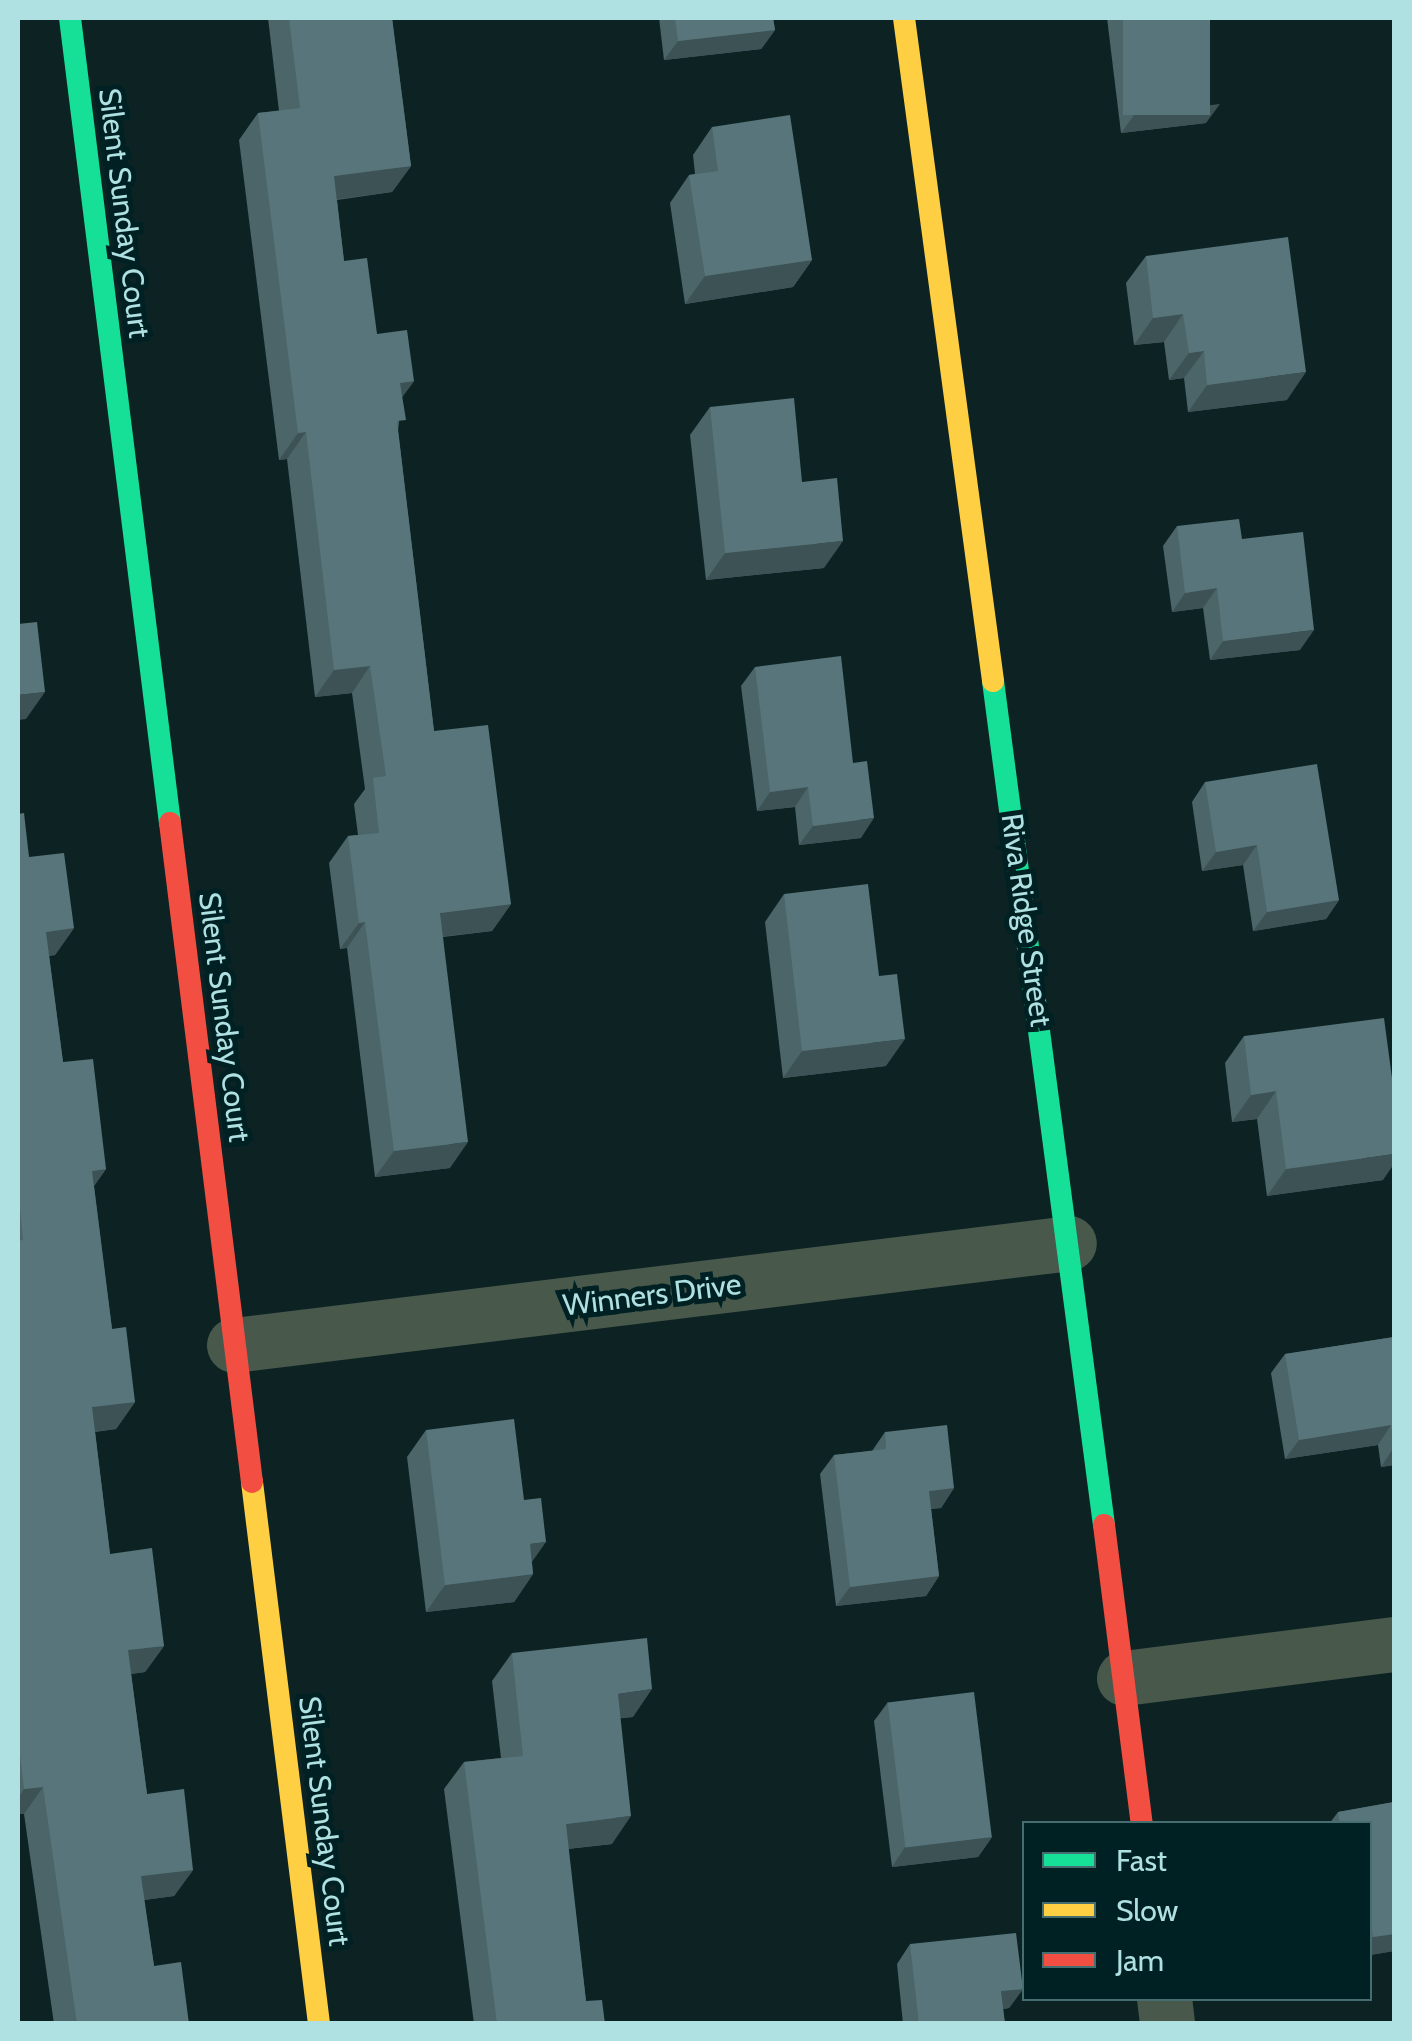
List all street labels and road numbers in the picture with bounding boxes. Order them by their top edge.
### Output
street label: Silent Sunday Court [91,86,157,340]
street label: Riva Ridge Street [993,811,1059,1029]
street label: Silent Sunday Court [191,890,257,1144]
street label: Winners Drive [561,1266,743,1324]
street label: Silent Sunday Court [291,1694,357,1948]

